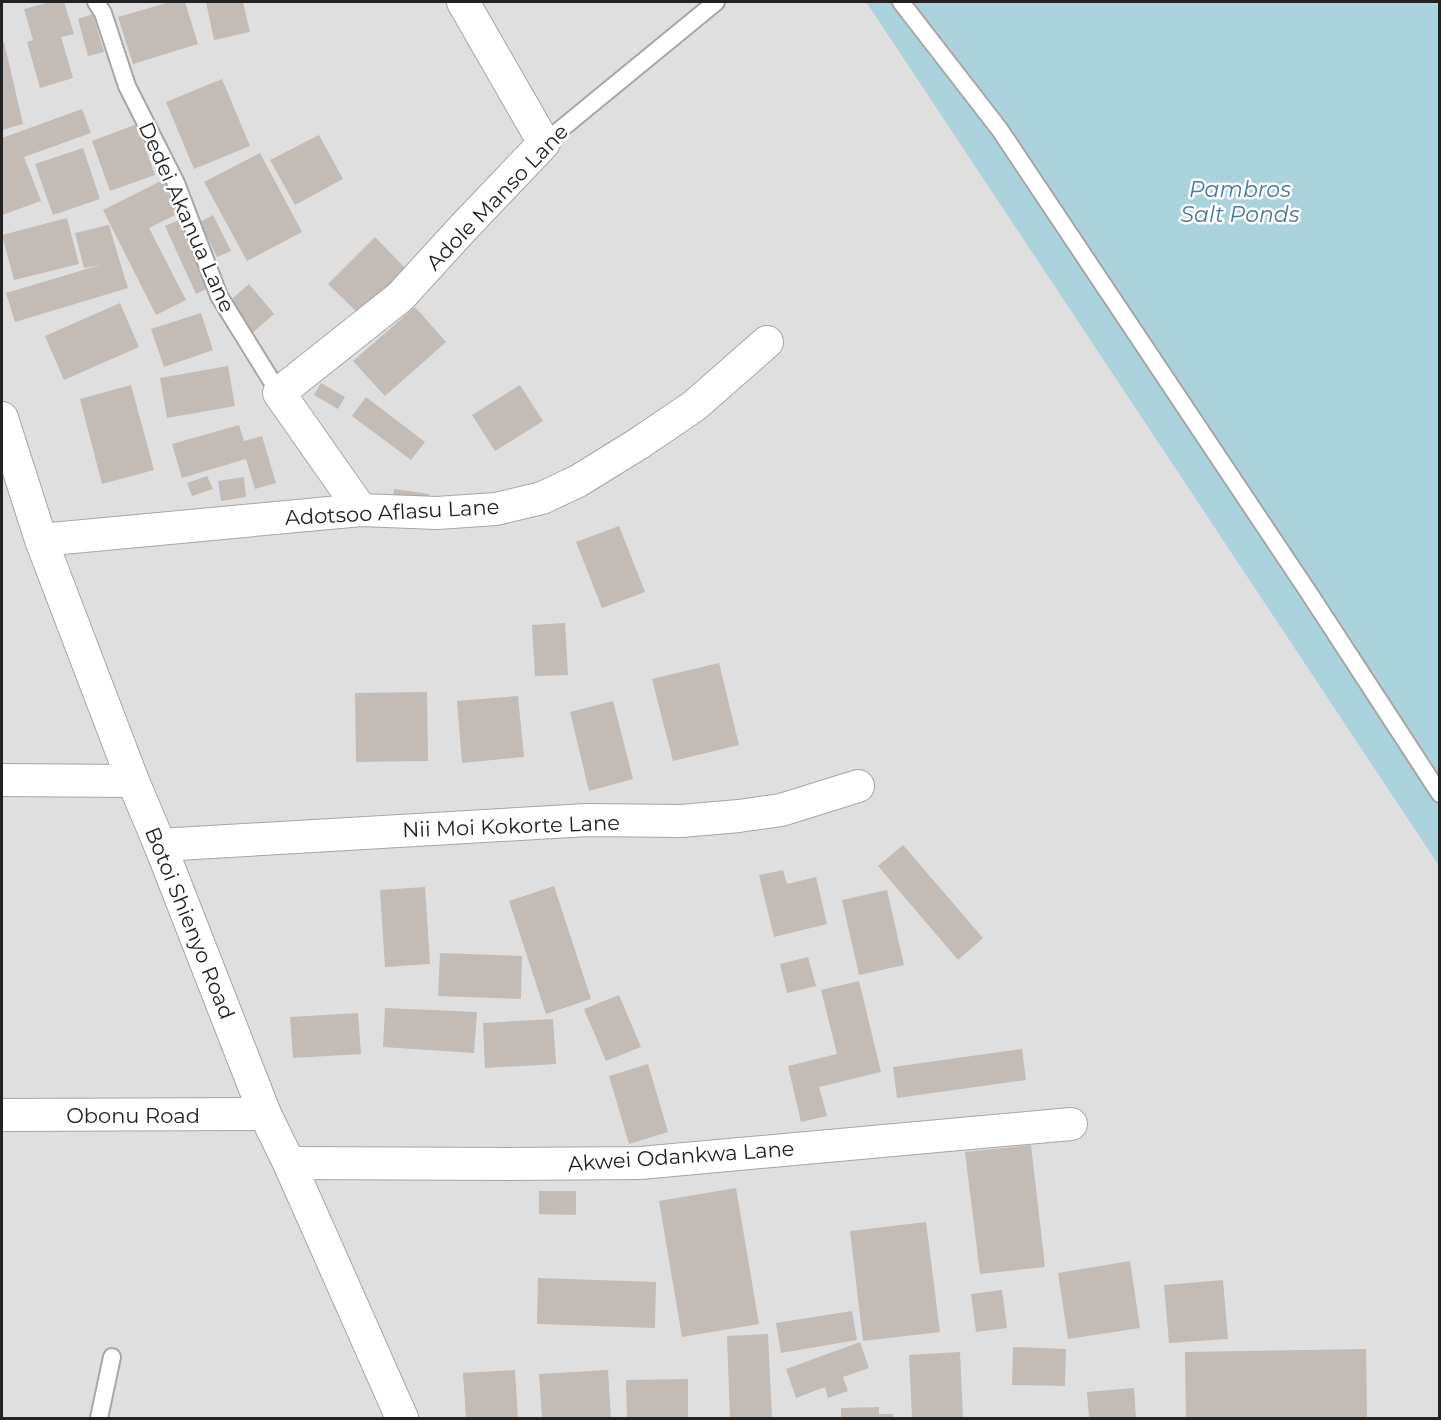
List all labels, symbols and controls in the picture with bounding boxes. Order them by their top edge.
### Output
street label: Dedei Akanua Lane [134,118,240,316]
street label: Adole Manso Lane [421,119,573,275]
water label: Pambros Salt Ponds [1181,176,1300,228]
street label: Adotsoo Aflasu Lane [284,494,500,530]
street label: Nii Moi Kokorte Lane [402,810,620,842]
street label: Botoi Shienyo Road [140,823,240,1023]
street label: Obonu Road [66,1103,200,1128]
street label: Akwei Odankwa Lane [567,1136,795,1176]

